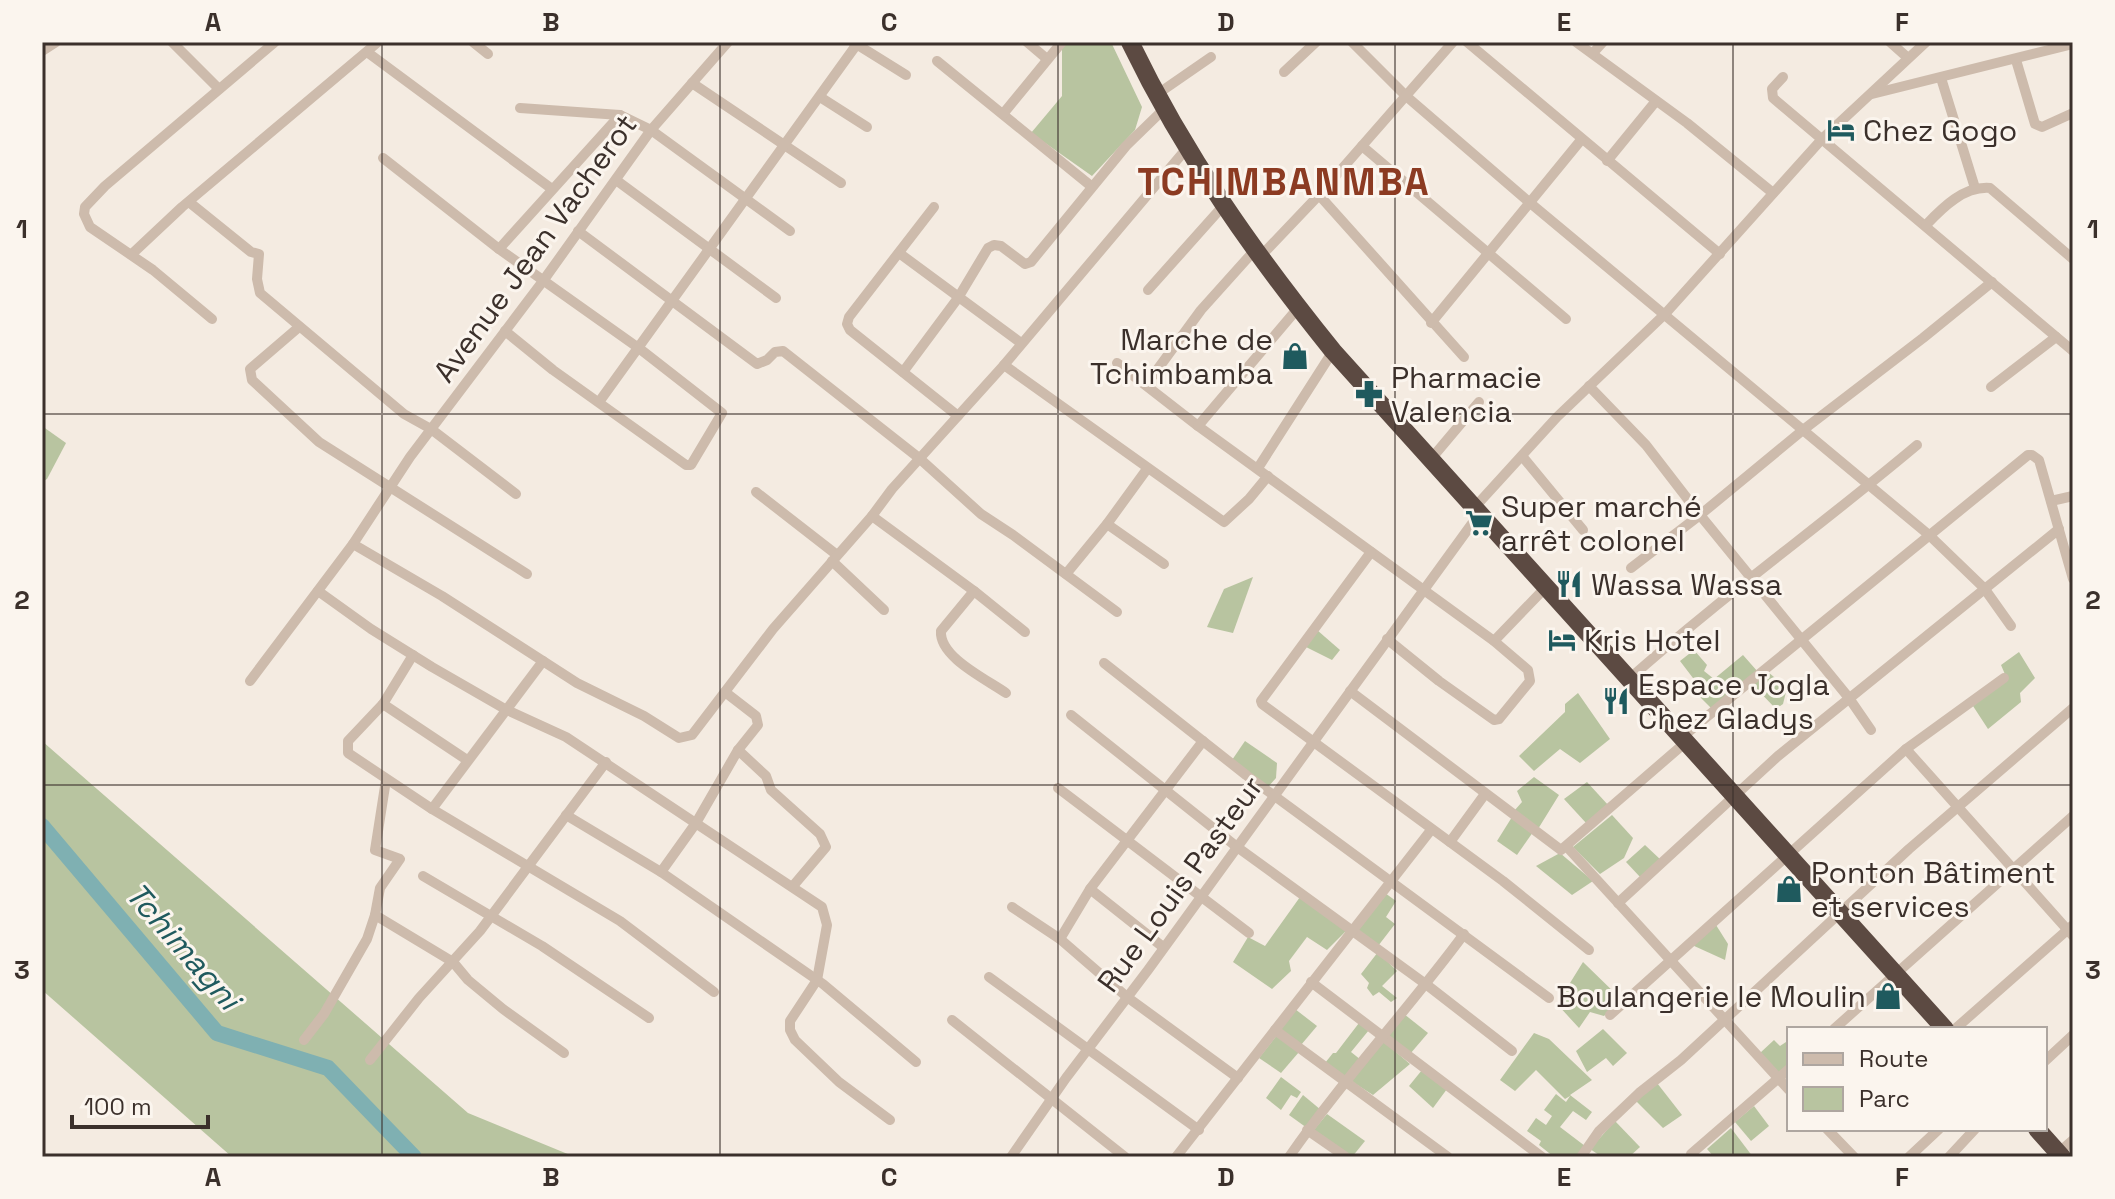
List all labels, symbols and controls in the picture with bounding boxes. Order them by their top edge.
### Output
text: A [205,5,222,39]
text: B [542,5,560,39]
text: C [881,5,897,39]
text: D [1217,5,1235,39]
text: E [1557,5,1571,39]
text: F [1895,5,1909,39]
street label: Avenue Jean Vacherot [424,106,646,390]
place label: Chez Gogo [1863,111,2017,150]
hotel icon: Chez Gogo [1826,115,1856,145]
district label: TCHIMBANMBA [1137,158,1431,206]
text: 1 [16,212,28,246]
text: 1 [2087,212,2099,246]
place label: Marche de Tchimbamba [1090,320,1273,393]
shop icon: Marche de Tchimbamba [1280,341,1310,371]
place label: Pharmacie Valencia [1391,358,1542,431]
pharmacy icon: Pharmacie Valencia [1354,379,1384,409]
place label: Super marché arrêt colonel [1501,487,1702,560]
supermarket icon: Super marché arrêt colonel [1464,508,1494,538]
place label: Wassa Wassa [1591,565,1782,604]
restaurant icon: Wassa Wassa [1554,569,1584,599]
text: 2 [14,583,30,617]
text: 2 [2085,583,2101,617]
place label: Kris Hotel [1584,621,1720,660]
hotel icon: Kris Hotel [1547,625,1577,655]
place label: Espace Jogla Chez Gladys [1638,665,1830,738]
restaurant icon: Espace Jogla Chez Gladys [1601,686,1631,716]
street label: Rue Louis Pasteur [1088,768,1272,1000]
place label: Ponton Bâtiment et services [1811,853,2056,926]
water label: Tchimagni [117,874,252,1021]
shop icon: Ponton Bâtiment et services [1774,874,1804,904]
text: 3 [14,953,30,987]
text: 3 [2085,953,2101,987]
place label: Boulangerie le Moulin [1556,977,1866,1016]
shop icon: Boulangerie le Moulin [1873,981,1903,1011]
legend [1787,1027,2047,1131]
text: Route [1859,1043,1928,1074]
scale bar [72,1079,208,1129]
text: Parc [1859,1083,1910,1114]
text: 100 m [84,1091,152,1122]
text: A [205,1160,222,1194]
text: B [542,1160,560,1194]
text: C [881,1160,897,1194]
text: D [1217,1160,1235,1194]
text: E [1557,1160,1571,1194]
text: F [1895,1160,1909,1194]

